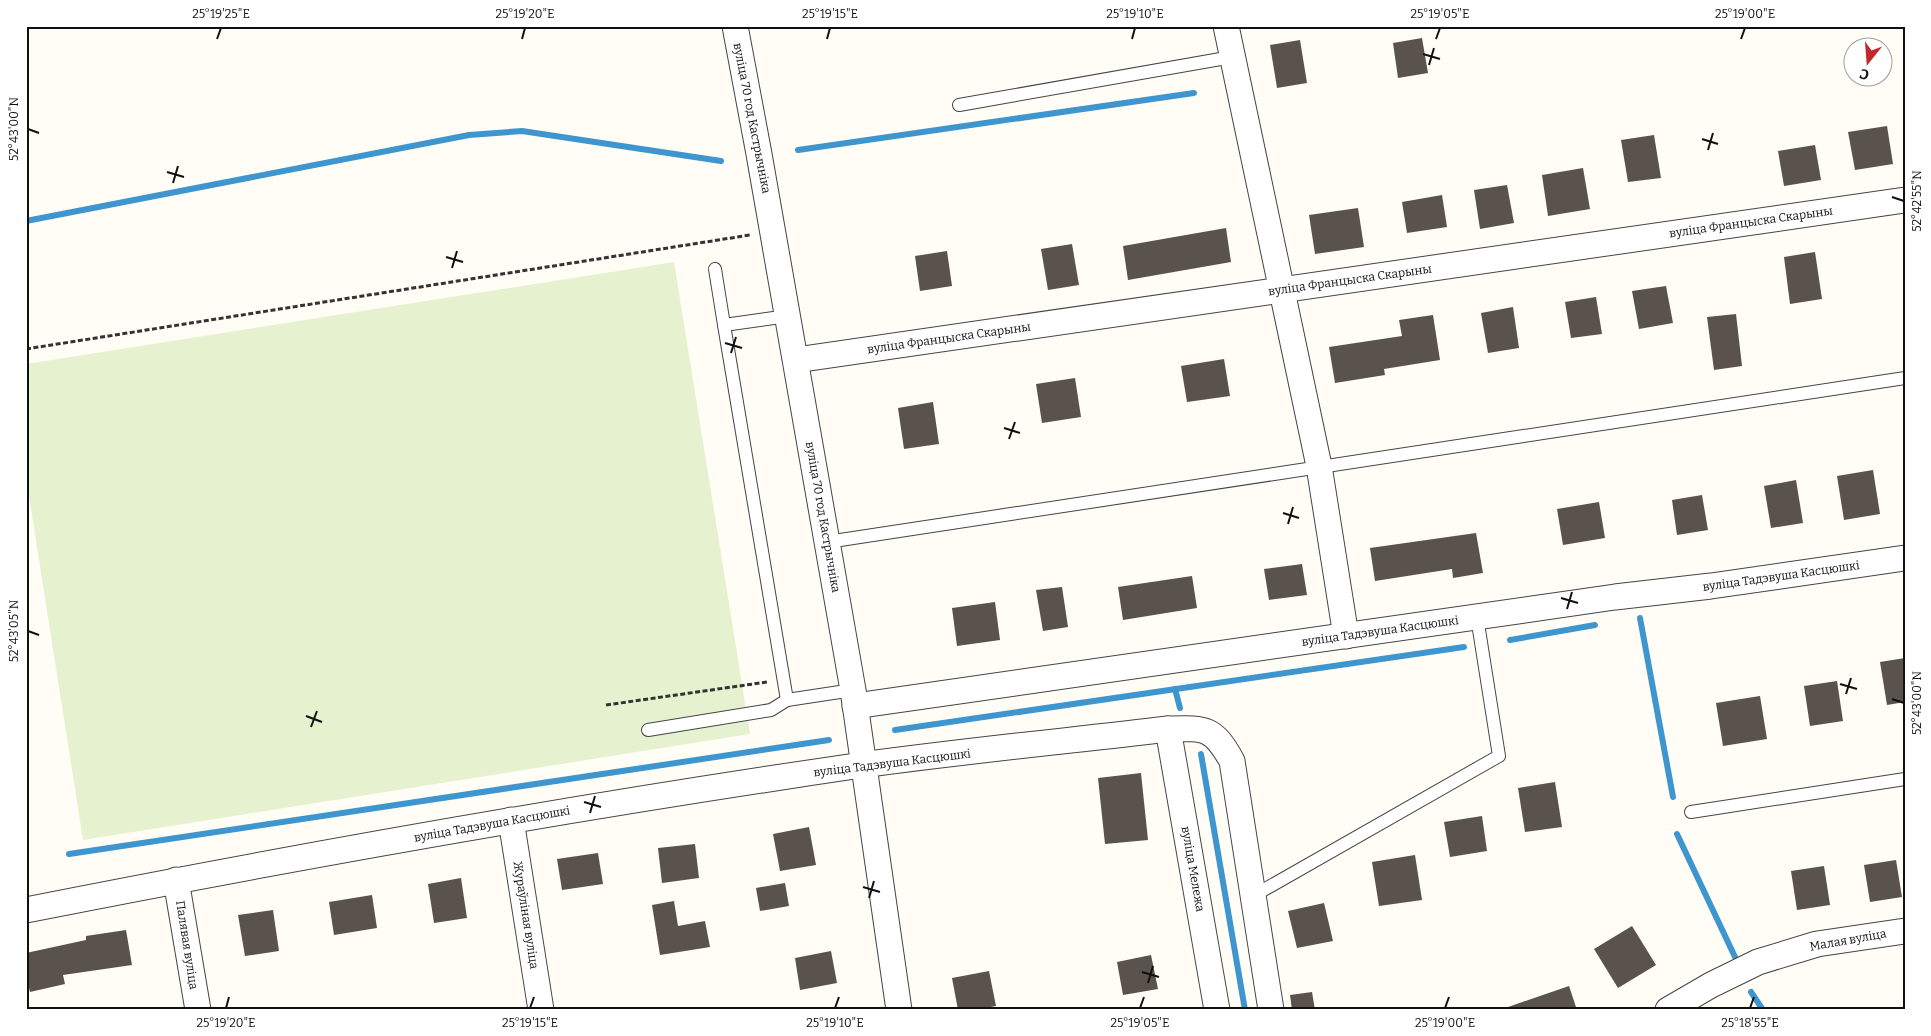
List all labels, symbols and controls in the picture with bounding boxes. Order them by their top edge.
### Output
text: 25°19'25"E [192,7,250,21]
text: 25°19'20"E [495,7,555,21]
text: 25°19'15"E [802,7,858,21]
text: 25°19'10"E [1106,7,1164,21]
text: 25°19'05"E [1411,7,1469,21]
text: 25°19'00"E [1715,7,1775,21]
north arrow [1844,38,1894,88]
street label: вуліца 70 год Кастрычніка [731,42,774,195]
text: С [1857,64,1871,83]
text: 52°43'00"N [7,97,21,161]
text: 52°42'55"N [1910,170,1924,232]
street label: вуліца Францыска Скарыны [1668,204,1834,240]
street label: вуліца Францыска Скарыны [1267,262,1433,298]
street label: вуліца Францыска Скарыны [866,320,1032,356]
street label: вуліца 70 год Кастрычніка [803,440,843,594]
street label: вуліца Тадэвуша Касцюшкі [1702,558,1861,594]
text: 52°43'05"N [7,599,21,662]
street label: вуліца Тадэвуша Касцюшкі [1301,613,1460,649]
text: 52°43'00"N [1910,671,1924,735]
street label: вуліца Тадэвуша Касцюшкі [813,746,972,780]
street label: вуліца Тадэвуша Касцюшкі [413,803,572,845]
street label: вуліца Мележа [1179,825,1207,913]
street label: Жураўліная вуліца [511,860,542,970]
street label: Палявая вуліца [173,900,201,991]
street label: Малая вуліца [1809,926,1888,954]
text: 25°19'20"E [196,1016,256,1030]
text: 25°19'15"E [502,1016,558,1030]
text: 25°19'10"E [806,1016,864,1030]
text: 25°19'05"E [1111,1016,1169,1030]
text: 25°19'00"E [1415,1016,1475,1030]
text: 25°18'55"E [1721,1016,1779,1030]

